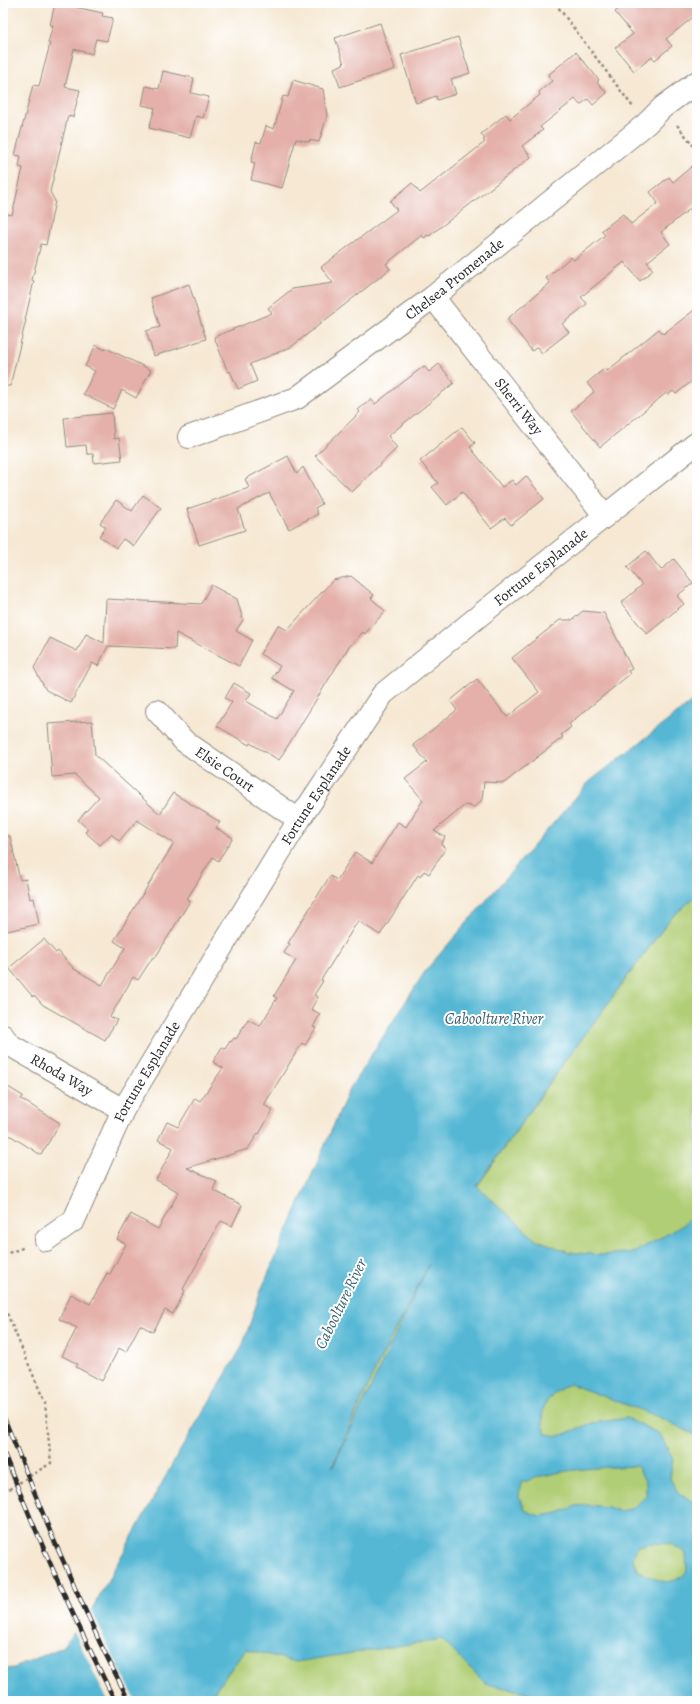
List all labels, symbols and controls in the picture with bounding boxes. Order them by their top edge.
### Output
street label: Chelsea Promenade [401,233,508,325]
street label: Sherri Way [490,374,548,439]
street label: Fortune Esplanade [489,523,592,610]
street label: Elsie Court [191,742,259,797]
street label: Fortune Esplanade [276,742,356,849]
water label: Caboolture River [445,1008,544,1030]
street label: Fortune Esplanade [109,1017,185,1125]
street label: Rhoda Way [27,1049,97,1101]
water label: Caboolture River [310,1255,373,1353]

